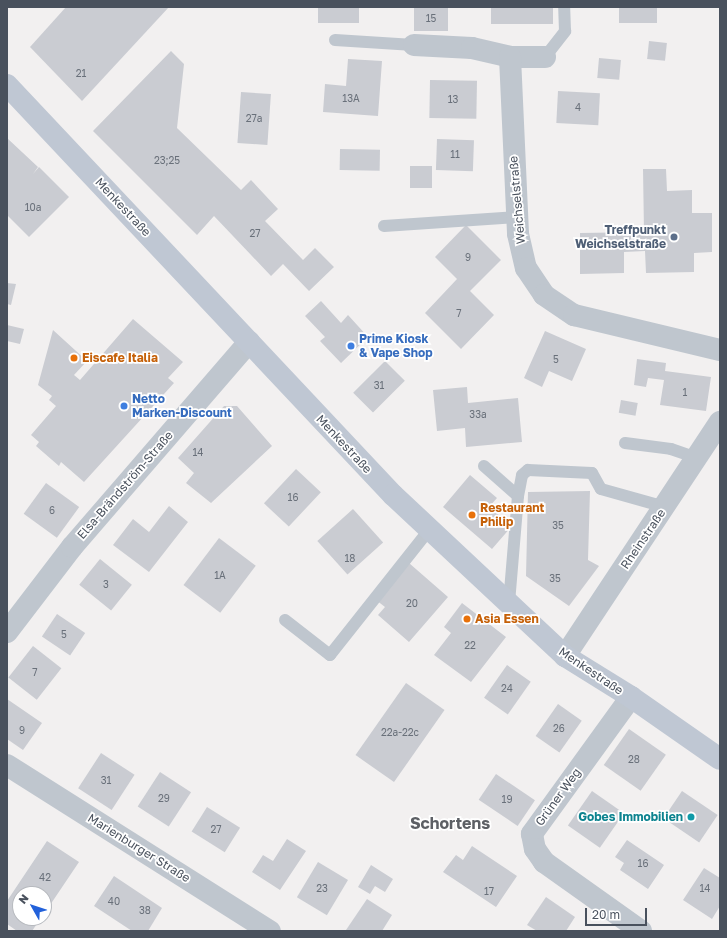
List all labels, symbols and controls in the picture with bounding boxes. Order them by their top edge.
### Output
house number: 15 [426,13,436,25]
house number: 21 [76,68,86,80]
house number: 13A [342,93,360,105]
house number: 13 [448,94,458,106]
house number: 4 [575,102,581,114]
house number: 27a [246,113,262,125]
house number: 11 [450,149,460,161]
house number: 23;25 [154,155,180,167]
street label: Weichselstraße [506,155,528,245]
street label: Menkestraße [92,175,154,239]
house number: 10a [25,202,41,214]
place label: Treffpunkt Weichselstraße [575,223,666,251]
house number: 27 [249,228,261,240]
marker: Treffpunkt Weichselstraße [669,232,679,242]
house number: 9 [465,252,471,264]
house number: 7 [456,308,462,320]
place label: Prime Kiosk & Vape Shop [359,332,433,360]
marker: Prime Kiosk & Vape Shop [346,341,356,351]
place label: Eiscafe Italia [82,351,158,365]
marker: Eiscafe Italia [69,353,79,363]
house number: 5 [553,354,559,366]
house number: 31 [374,380,384,392]
house number: 1 [683,387,687,399]
place label: Netto Marken-Discount [132,392,232,420]
marker: Netto Marken-Discount [119,401,129,411]
house number: 33a [469,409,487,421]
street label: Menkestraße [313,412,375,476]
street label: Elsa-Brändström-Straße [74,428,176,542]
house number: 14 [193,447,203,459]
house number: 16 [288,492,298,504]
place label: Restaurant Philip [480,501,544,529]
house number: 6 [49,505,55,517]
street label: Rheinstraße [618,506,668,572]
marker: Restaurant Philip [467,510,477,520]
house number: 35 [552,520,564,532]
house number: 18 [345,553,355,565]
house number: 1A [214,570,226,582]
house number: 35 [549,573,561,585]
house number: 3 [103,579,109,591]
house number: 20 [406,598,418,610]
place label: Asia Essen [475,612,539,626]
marker: Asia Essen [462,614,472,624]
house number: 5 [61,629,67,641]
house number: 22 [464,640,476,652]
street label: Menkestraße [556,644,626,698]
house number: 7 [32,667,38,679]
house number: 24 [501,683,513,695]
house number: 26 [553,723,565,735]
house number: 9 [19,725,25,737]
house number: 22a-22c [381,727,419,739]
house number: 28 [628,754,640,766]
street label: Grüner Weg [532,765,584,829]
house number: 31 [101,775,111,787]
house number: 29 [158,793,170,805]
house number: 19 [502,794,512,806]
place label: Gobes Immobilien [578,810,683,824]
street label: Marienburger Straße [85,811,193,885]
marker: Gobes Immobilien [686,812,696,822]
district label: Schortens [410,813,490,833]
house number: 27 [210,824,222,836]
house number: 16 [638,858,648,870]
house number: 42 [39,872,51,884]
house number: 23 [316,883,328,895]
house number: 14 [700,883,710,895]
north arrow [12,886,52,926]
house number: 17 [484,886,494,898]
text: N [15,891,31,906]
house number: 40 [108,896,120,908]
scale bar [587,900,649,926]
house number: 38 [139,905,151,917]
text: 20 m [592,907,620,922]

